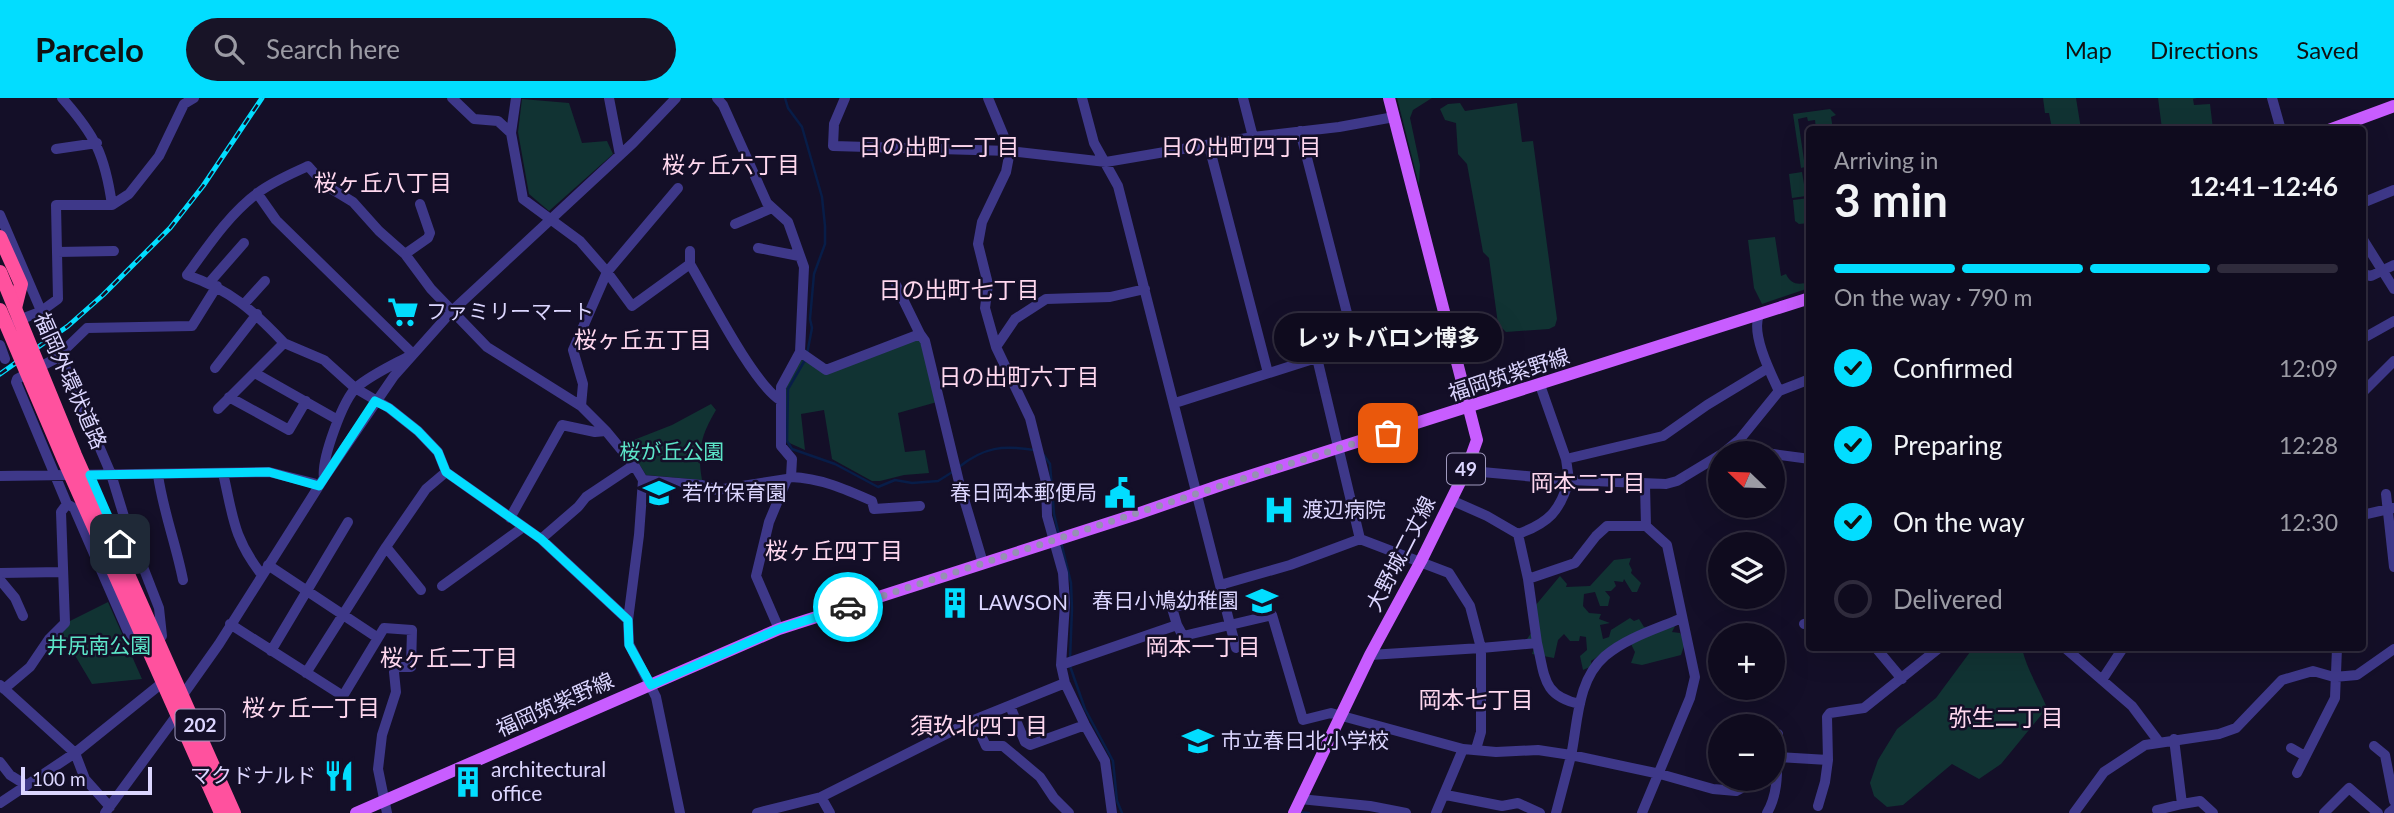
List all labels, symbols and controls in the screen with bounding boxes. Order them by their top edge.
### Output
search box [186,18,676,81]
text: Parcelo [35,29,144,69]
icon: search [210,30,248,68]
text: Search here [266,33,400,65]
text: Map [2065,35,2112,64]
text: Directions [2150,35,2258,64]
text: Saved [2296,35,2359,64]
district label: 日の出町一丁目 [859,132,1020,160]
district label: 日の出町四丁目 [1161,132,1322,160]
text: Arriving in [1834,146,1938,174]
district label: 桜ヶ丘六丁目 [662,150,800,178]
district label: 桜ヶ丘八丁目 [314,168,452,196]
text: 12:41–12:46 [2189,170,2338,202]
text: 3 min [1834,172,1948,227]
district label: 日の出町七丁目 [879,275,1040,303]
text: On the way · 790 m [1834,283,2033,311]
supermarket icon: ファミリーマート [386,295,420,329]
place label: ファミリーマート [426,298,594,323]
street label: 福岡外環状道路 [30,308,113,453]
callout: レットバロン博多 [1274,314,1502,363]
text: レットバロン博多 [1296,323,1480,351]
district label: 桜ヶ丘五丁目 [574,325,712,353]
street label: 福岡筑紫野線 [1445,342,1572,405]
icon: check [1834,349,1872,387]
text: Confirmed [1893,352,2013,384]
text: 12:09 [2279,354,2338,382]
district label: 日の出町六丁目 [939,362,1100,390]
pin [1358,403,1418,463]
icon: bag [1369,414,1407,452]
icon: check [1834,426,1872,464]
text: Preparing [1893,429,2002,461]
text: 12:28 [2279,431,2338,459]
park label: 桜が丘公園 [620,438,725,463]
north arrow [1708,441,1785,518]
map controls [1708,441,1785,791]
road number: 49 [1447,454,1485,484]
district label: 岡本二丁目 [1531,468,1646,496]
school or university icon: 若竹保育園 [642,476,676,510]
public building icon: 春日岡本郵便局 [1103,476,1137,510]
place label: 若竹保育園 [682,479,787,504]
place label: 春日岡本郵便局 [950,479,1097,504]
street label: 大野城二丈線 [1360,492,1439,615]
hospital icon: 渡辺病院 [1262,493,1296,527]
place label: 渡辺病院 [1302,496,1386,521]
icon: check [1834,503,1872,541]
text: On the way [1893,506,2025,538]
text: 12:30 [2279,508,2338,536]
pin [90,514,150,574]
icon: home [101,525,139,563]
button: layers [1708,532,1785,609]
district label: 桜ヶ丘四丁目 [765,536,903,564]
courier [813,572,883,642]
text: Delivered [1893,583,2003,615]
school or university icon: 春日小鳩幼稚園 [1245,584,1279,618]
building icon: LAWSON [938,586,972,620]
place label: 春日小鳩幼稚園 [1092,587,1239,612]
icon: car [829,588,867,626]
place label: LAWSON [978,589,1068,614]
button: + [1708,623,1785,700]
park label: 井尻南公園 [47,632,152,657]
district label: 岡本一丁目 [1146,632,1261,660]
district label: 桜ヶ丘二丁目 [380,643,518,671]
street label: 福岡筑紫野線 [492,667,617,741]
district label: 岡本七丁目 [1419,685,1534,713]
district label: 桜ヶ丘一丁目 [242,693,380,721]
district label: 弥生二丁目 [1949,703,2064,731]
road number: 202 [176,710,224,740]
district label: 須玖北四丁目 [910,711,1048,739]
button: − [1708,714,1785,791]
school or university icon: 市立春日北小学校 [1181,724,1215,758]
place label: 市立春日北小学校 [1221,727,1389,752]
place label: architectural office [491,756,606,805]
restaurant icon: マクドナルド [322,759,356,793]
place label: マクドナルド [190,762,316,787]
scale bar [21,764,152,796]
building icon: architectural office [451,765,485,799]
text: 100 m [32,767,86,790]

